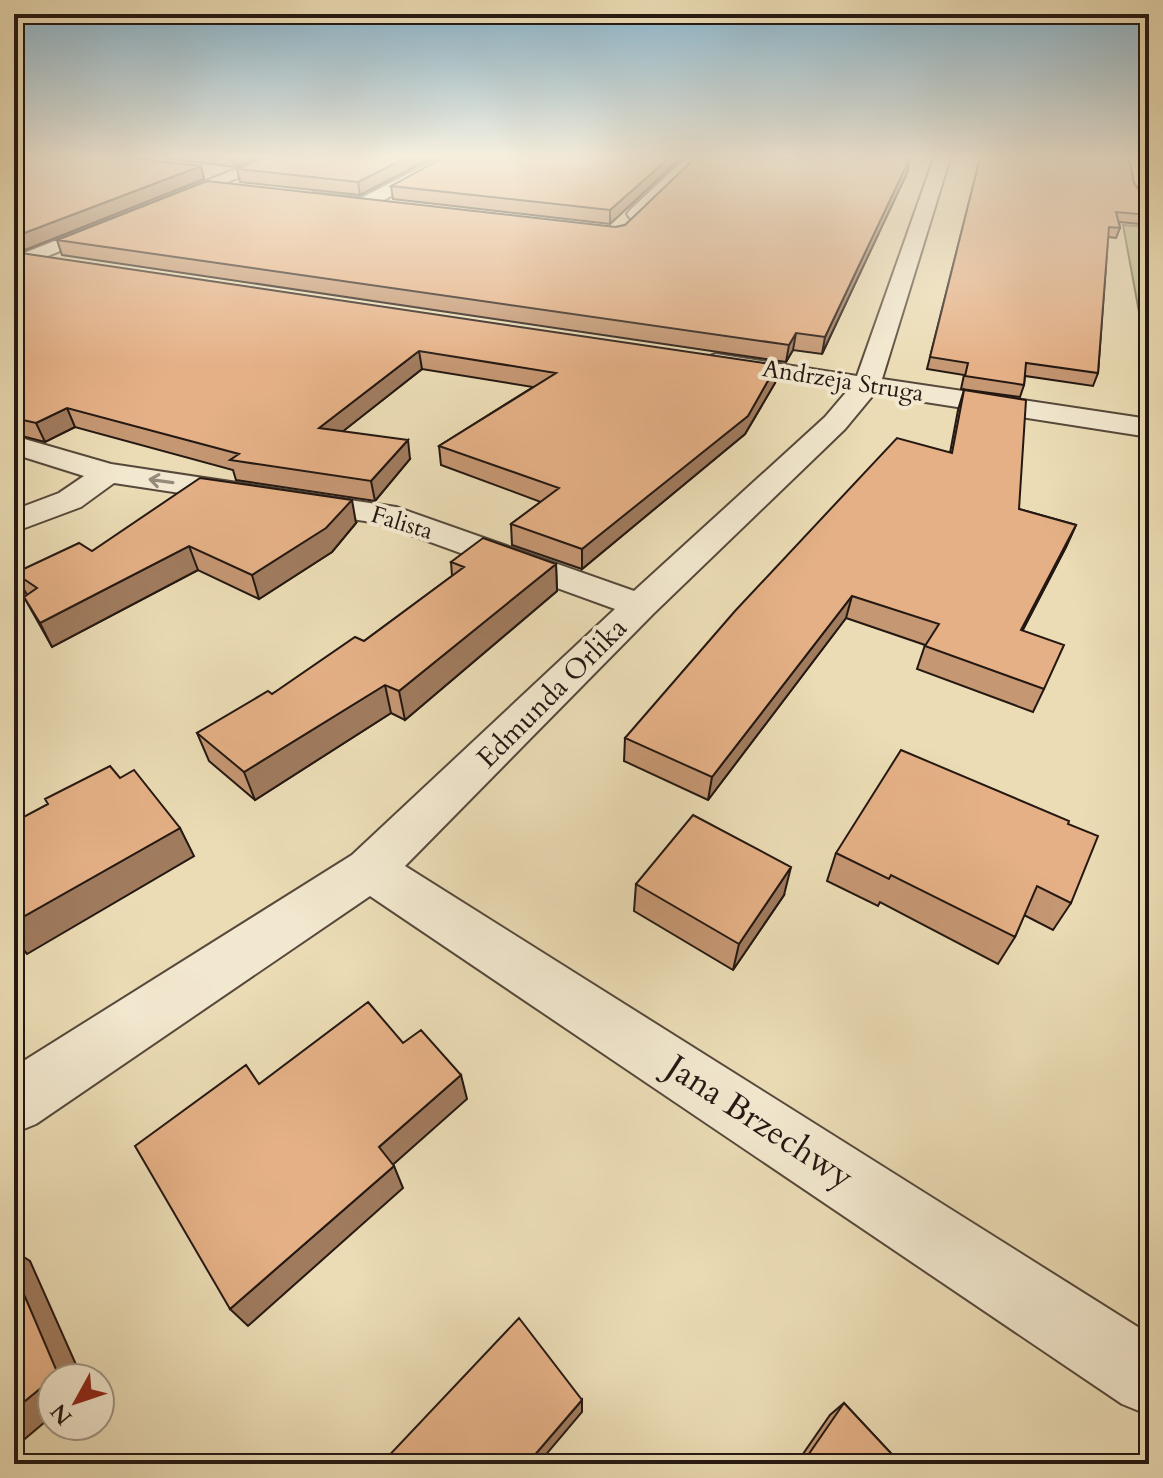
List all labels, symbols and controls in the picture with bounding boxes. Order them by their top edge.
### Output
street label: Andrzeja Struga [760,352,927,410]
one-way arrow [149,473,174,488]
street label: Falista [367,498,437,548]
street label: Edmunda Orlika [469,610,635,776]
street label: Jana Brzechwy [653,1041,863,1200]
north arrow [36,1362,116,1442]
text: N [44,1397,79,1431]

